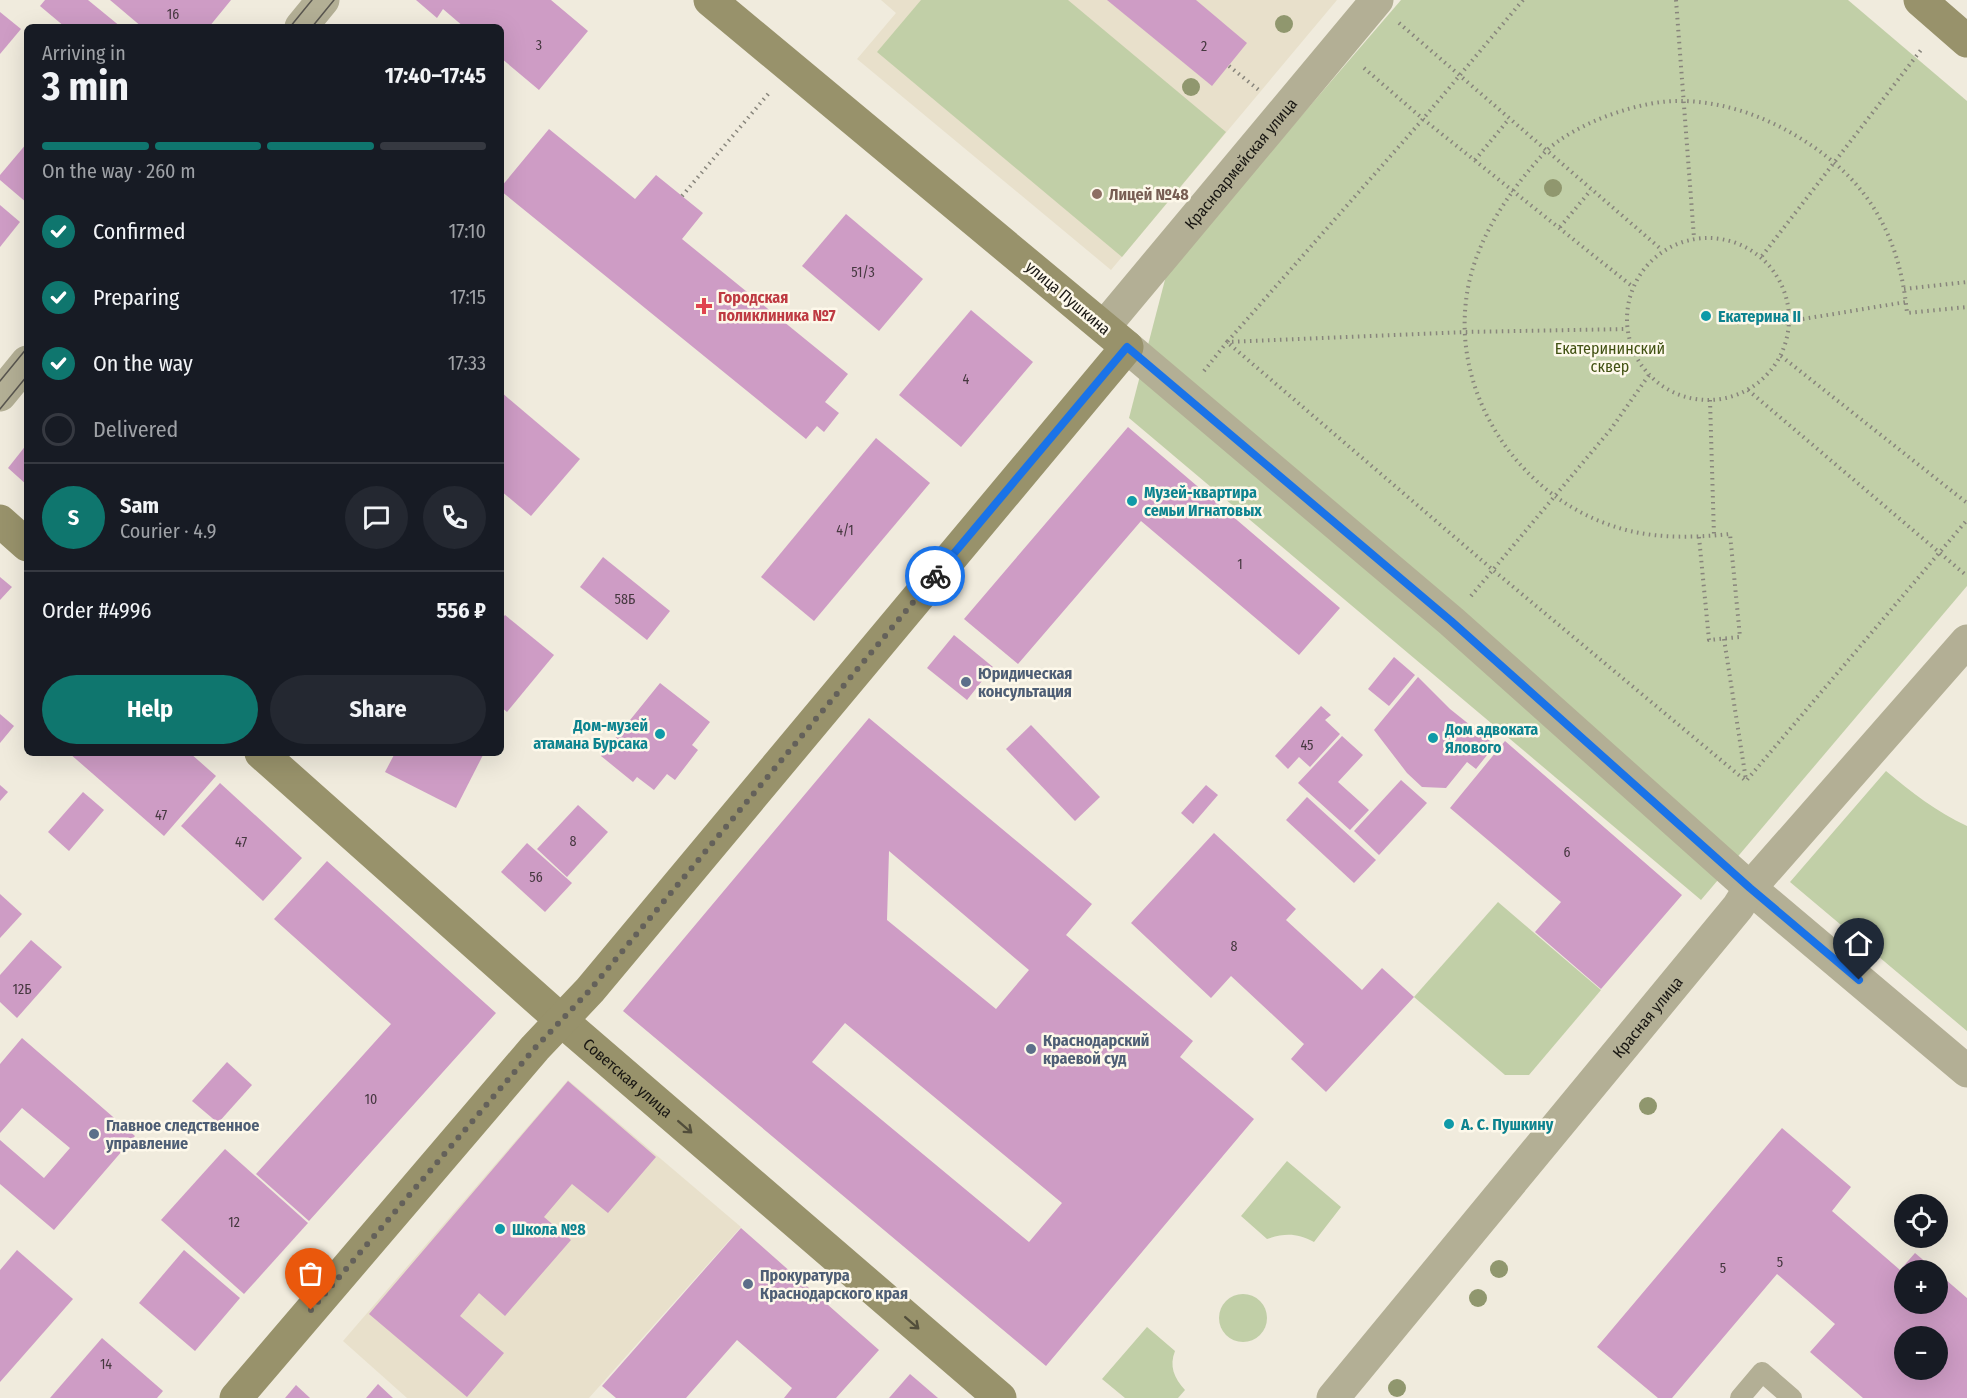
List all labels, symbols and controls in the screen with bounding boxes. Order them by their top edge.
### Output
house number: 16 [167,6,179,23]
house number: 3 [536,37,542,54]
house number: 2 [1201,38,1207,55]
text: Arriving in [42,41,126,65]
text: 17:40–17:45 [385,62,486,89]
text: 3 min [42,64,129,110]
street label: Красноармейская улица [1180,94,1301,233]
text: On the way · 260 m [42,159,196,183]
place label: Лицей №48 [1109,185,1189,204]
marker: Лицей №48 [1090,187,1104,201]
icon: check [42,215,75,248]
text: Confirmed [93,218,186,245]
text: 17:10 [448,219,486,243]
street label: улица Пушкина [1022,257,1114,339]
house number: 51/3 [851,264,875,281]
icon: check [42,281,75,314]
text: Preparing [93,284,179,311]
text: 17:15 [450,285,486,309]
place label: Городская поликлиника №7 [718,288,836,325]
marker: Городская поликлиника №7 [695,297,713,315]
place label: Екатерина II [1718,307,1801,326]
marker: Екатерина II [1699,309,1713,323]
park label: Екатерининский сквер [1555,339,1665,376]
icon: check [42,347,75,380]
text: On the way [93,350,193,377]
text: 17:33 [448,351,486,375]
house number: 4 [963,371,970,388]
text: Delivered [93,416,178,443]
place label: Музей-квартира семьи Игнатовых [1144,483,1262,520]
button: chat [345,486,408,549]
button: phone [423,486,486,549]
text: Sam [120,492,159,519]
marker: Музей-квартира семьи Игнатовых [1125,494,1139,508]
text: S [68,504,79,531]
text: Courier · 4.9 [120,519,216,543]
house number: 4/1 [836,522,854,539]
courier [905,546,965,606]
house number: 1 [1237,556,1243,573]
icon: bike [919,560,952,593]
house number: 58Б [615,591,635,608]
text: Order #4996 [42,597,151,624]
text: 556 ₽ [437,597,486,624]
place label: Юридическая консультация [978,664,1072,701]
button: Help [42,675,258,744]
button: Share [270,675,486,744]
marker: Юридическая консультация [959,675,973,689]
place label: Дом-музей атамана Бурсака [533,716,648,753]
place label: Дом адвоката Ялового [1444,720,1538,757]
marker: Дом-музей атамана Бурсака [653,727,667,741]
marker: Дом адвоката Ялового [1426,731,1440,745]
house number: 45 [1300,737,1314,754]
house number: 47 [155,807,167,824]
house number: 8 [570,833,577,850]
house number: 47 [235,834,247,851]
house number: 6 [1564,844,1571,861]
house number: 56 [529,869,543,886]
pin [1833,918,1884,980]
icon: home [1842,927,1875,960]
house number: 8 [1231,938,1238,955]
street label: Красная улица [1608,972,1687,1061]
house number: 12Б [13,981,31,998]
place label: Краснодарский краевой суд [1043,1031,1149,1068]
street label: Советская улица [579,1034,677,1121]
marker: Краснодарский краевой суд [1024,1042,1038,1056]
house number: 10 [365,1091,377,1108]
place label: А. С. Пушкину [1460,1115,1554,1134]
place label: Главное следственное управление [105,1116,259,1153]
marker: А. С. Пушкину [1442,1117,1456,1131]
one-way arrow [677,1120,692,1134]
marker: Главное следственное управление [87,1127,101,1141]
map controls [1894,1194,1948,1380]
button: locate [1894,1194,1948,1248]
house number: 12 [228,1214,240,1231]
place label: Школа №8 [512,1220,586,1239]
marker: Школа №8 [493,1222,507,1236]
pin [285,1248,336,1310]
house number: 5 [1777,1254,1783,1271]
icon: bag [294,1257,327,1290]
house number: 5 [1720,1260,1726,1277]
button: + [1894,1260,1948,1314]
place label: Прокуратура Краснодарского края [760,1266,908,1303]
marker: Прокуратура Краснодарского края [741,1277,755,1291]
one-way arrow [904,1316,920,1329]
button: − [1894,1326,1948,1380]
house number: 14 [100,1356,112,1373]

